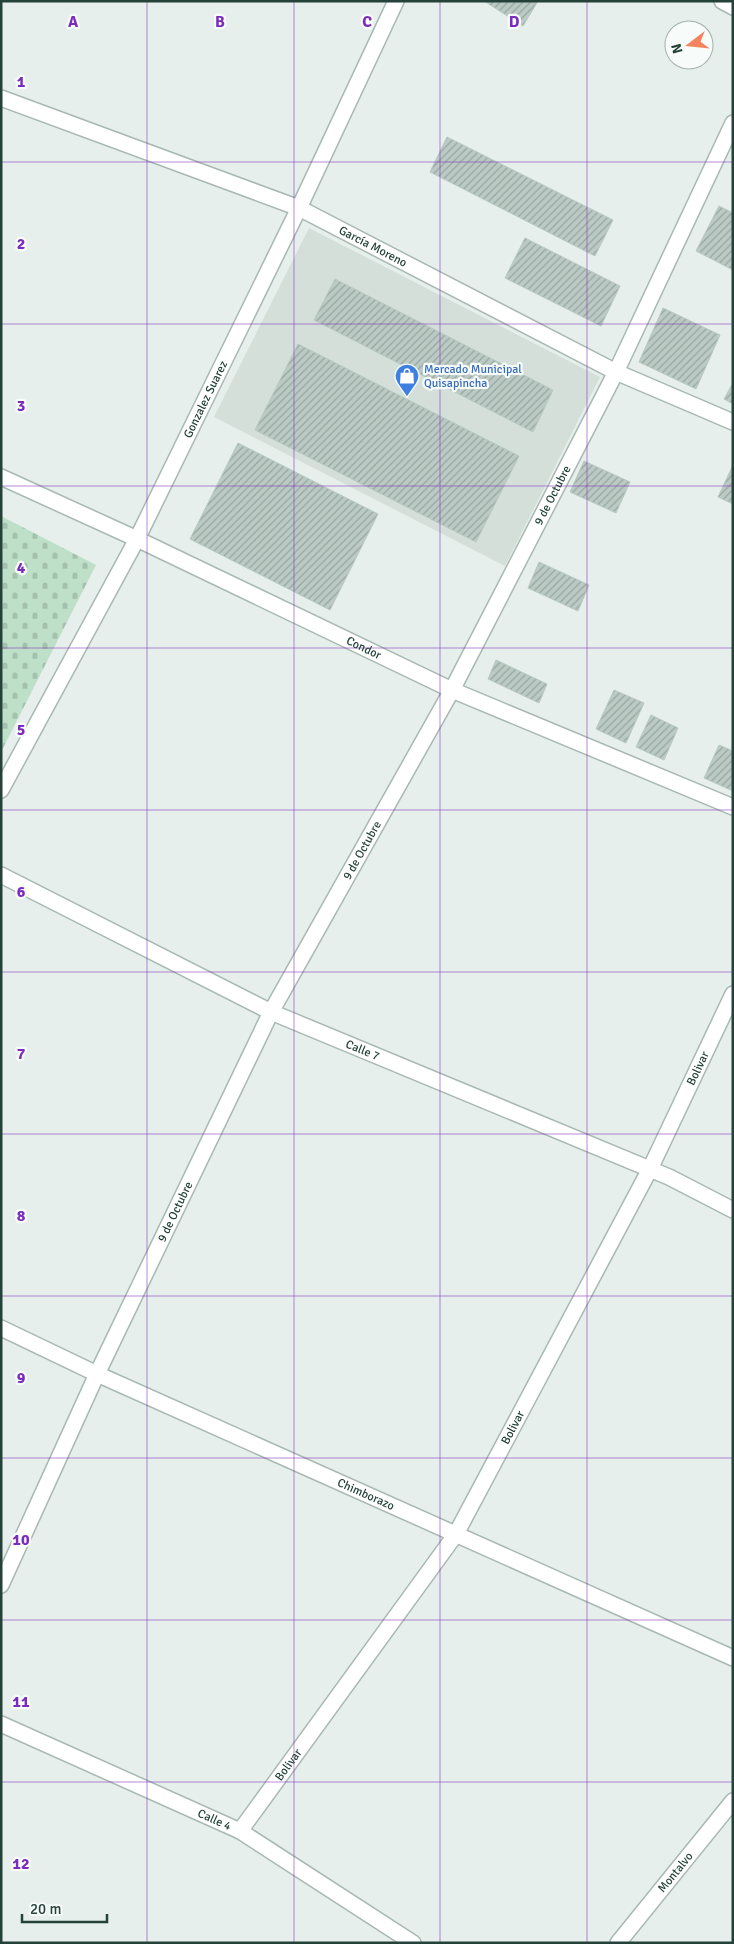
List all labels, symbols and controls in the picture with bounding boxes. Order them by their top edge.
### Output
text: A [68,12,79,32]
text: B [215,12,225,32]
text: C [362,12,372,32]
text: D [509,12,520,32]
north arrow [664,20,714,70]
text: N [667,41,686,55]
text: 1 [17,72,26,92]
street label: García Moreno [336,222,410,270]
text: 2 [17,234,25,254]
street label: Gonzalez Suarez [180,358,231,440]
place label: Mercado Municipal Quisapincha [424,362,522,391]
shop icon: Mercado Municipal Quisapincha [394,363,420,397]
text: 3 [17,396,25,416]
street label: 9 de Octubre [531,463,574,528]
text: 4 [17,558,26,578]
street label: Condor [344,633,384,663]
text: 5 [17,720,25,740]
street label: 9 de Octubre [339,818,384,882]
text: 6 [17,882,26,902]
street label: Calle 7 [344,1036,382,1064]
text: 7 [17,1044,26,1064]
street label: Bolivar [683,1048,712,1088]
street label: 9 de Octubre [154,1179,196,1244]
text: 8 [17,1206,26,1226]
text: 9 [17,1368,26,1388]
street label: Bolivar [498,1407,528,1447]
street label: Chimborazo [335,1475,397,1513]
text: 10 [12,1530,30,1550]
text: 11 [12,1692,30,1712]
street label: Bolivar [272,1745,305,1784]
street label: Calle 4 [195,1806,234,1834]
street label: Montalvo [654,1849,696,1896]
text: 12 [12,1854,30,1874]
scale bar [22,1892,108,1924]
text: 20 m [30,1900,61,1918]

